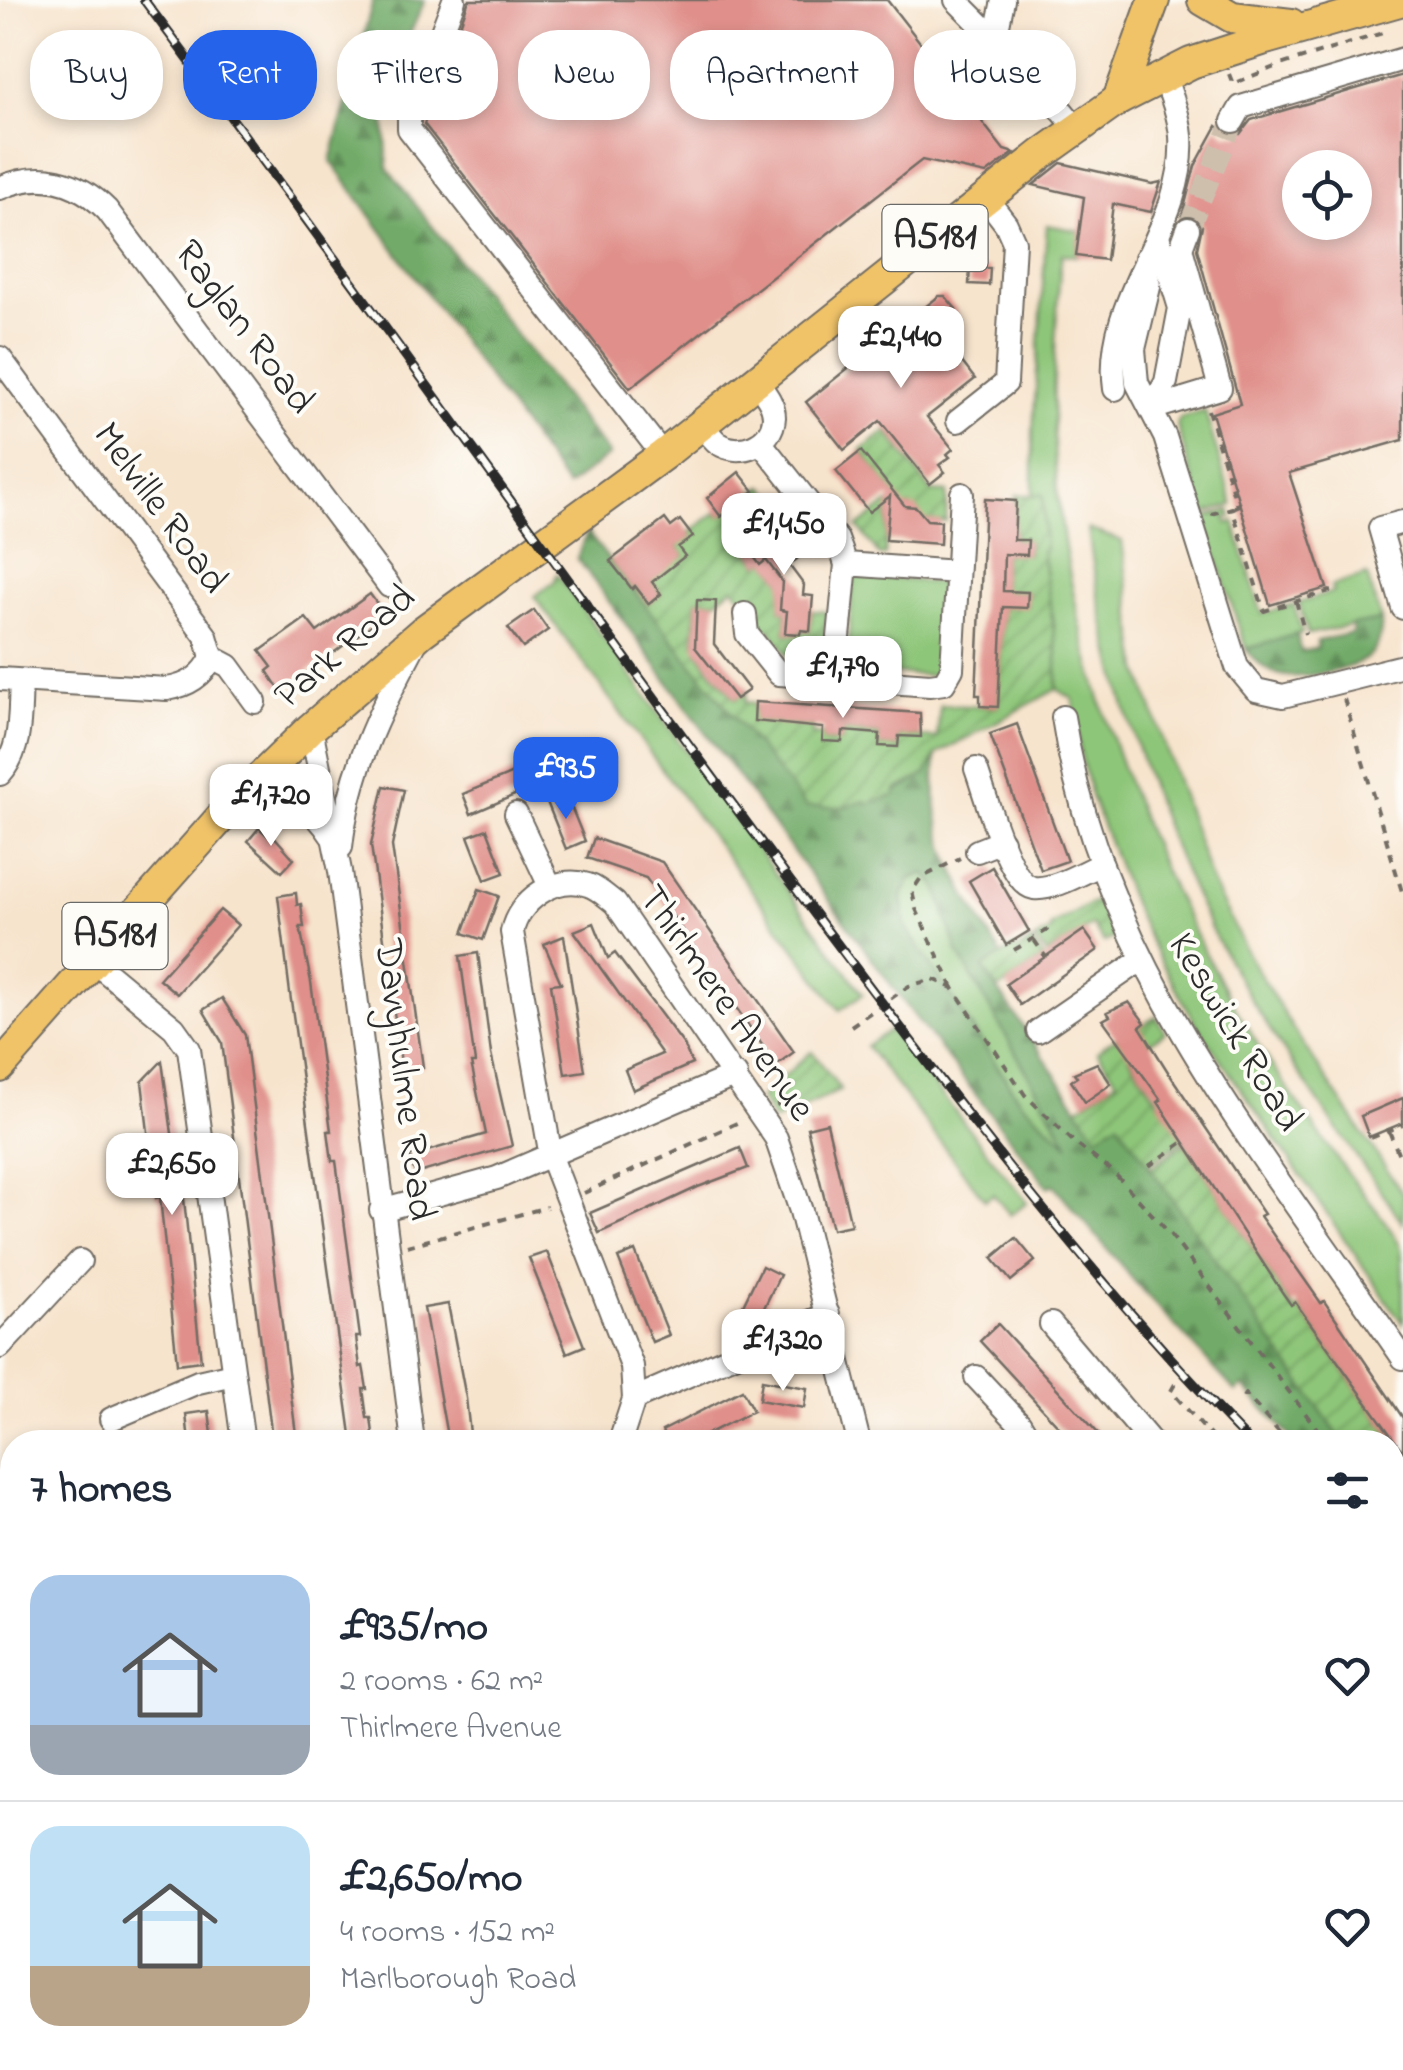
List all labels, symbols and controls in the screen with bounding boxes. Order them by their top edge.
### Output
chip: Buy [30,30,163,120]
chip: Rent [183,30,317,120]
chip: Filters [337,30,498,120]
chip: New [518,30,650,120]
chip: Apartment [670,30,894,120]
chip: House [914,30,1076,120]
map controls [1282,150,1372,240]
button: locate [1282,150,1372,240]
road number: A5181 [882,205,988,271]
street label: Raglan Road [158,228,328,428]
pin: £2,440 [820,306,982,391]
text: £2,440 [860,315,942,362]
street label: Melville Road [76,411,242,607]
pin: £1,450 [703,493,865,578]
text: £1,450 [743,502,825,549]
street label: Park Road [262,571,430,725]
pin: £1,790 [762,636,924,721]
text: £1,790 [807,645,879,692]
pin: £935 [507,737,625,822]
text: £935 [535,746,597,793]
pin: £1,720 [190,764,352,849]
text: £1,720 [232,773,310,820]
street label: Thirlmere Avenue [621,874,829,1134]
road number: A5181 [62,903,168,969]
street label: Keswick Road [1151,922,1317,1144]
street label: Davyhulme Road [356,935,450,1224]
pin: £2,650 [91,1133,253,1218]
text: £2,650 [128,1142,216,1189]
pin: £1,320 [702,1309,864,1394]
text: £1,320 [744,1318,822,1365]
text: 7 homes [30,1460,172,1521]
icon: filters [1320,1463,1375,1518]
text: £935/mo [340,1598,488,1659]
icon: home [110,1615,230,1735]
icon: heart [1320,1648,1375,1703]
text: 2 rooms · 62 m² [340,1659,543,1706]
text: Thirlmere Avenue [340,1706,562,1753]
text: £2,650/mo [340,1849,523,1910]
icon: home [110,1866,230,1986]
icon: heart [1320,1899,1375,1954]
text: 4 rooms · 152 m² [340,1910,555,1957]
text: Marlborough Road [340,1957,576,2004]

